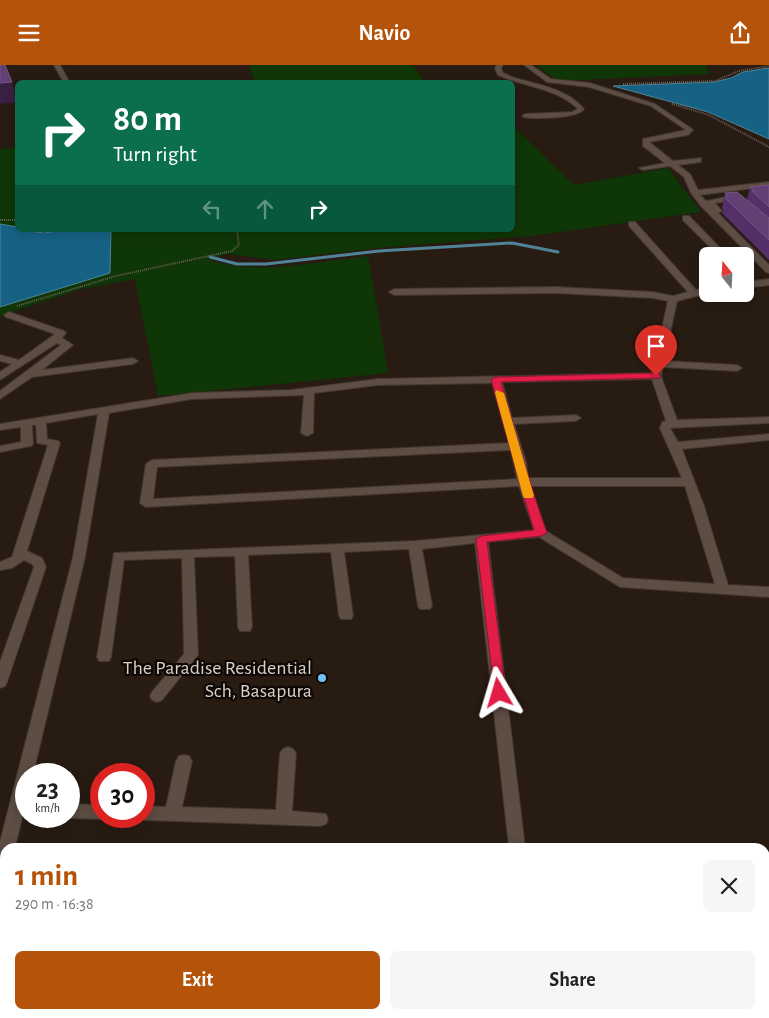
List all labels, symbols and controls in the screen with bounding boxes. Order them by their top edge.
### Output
icon: menu [15,19,43,47]
icon: share [726,19,754,47]
text: Navio [359,22,410,44]
icon: right [30,100,95,165]
text: 80 m [113,102,182,137]
text: Turn right [113,143,197,165]
icon: left [198,195,226,223]
icon: ahead [251,195,279,223]
icon: right [304,195,332,223]
north arrow [699,247,754,303]
map controls [699,247,754,302]
pin [635,325,677,376]
icon: arrive [642,332,670,360]
place label: The Paradise Residential Sch, Basapura [123,658,312,701]
position arrow [472,666,524,718]
marker: The Paradise Residential Sch, Basapura [316,672,328,684]
speed limit sign: 30 [90,763,155,828]
text: 23 [36,777,59,802]
text: km/h [35,802,60,814]
button: close [703,860,755,912]
text: 1 min [15,861,78,891]
text: 290 m · 16:38 [15,896,94,912]
button: Exit [15,951,380,1009]
button: Share [390,951,755,1009]

